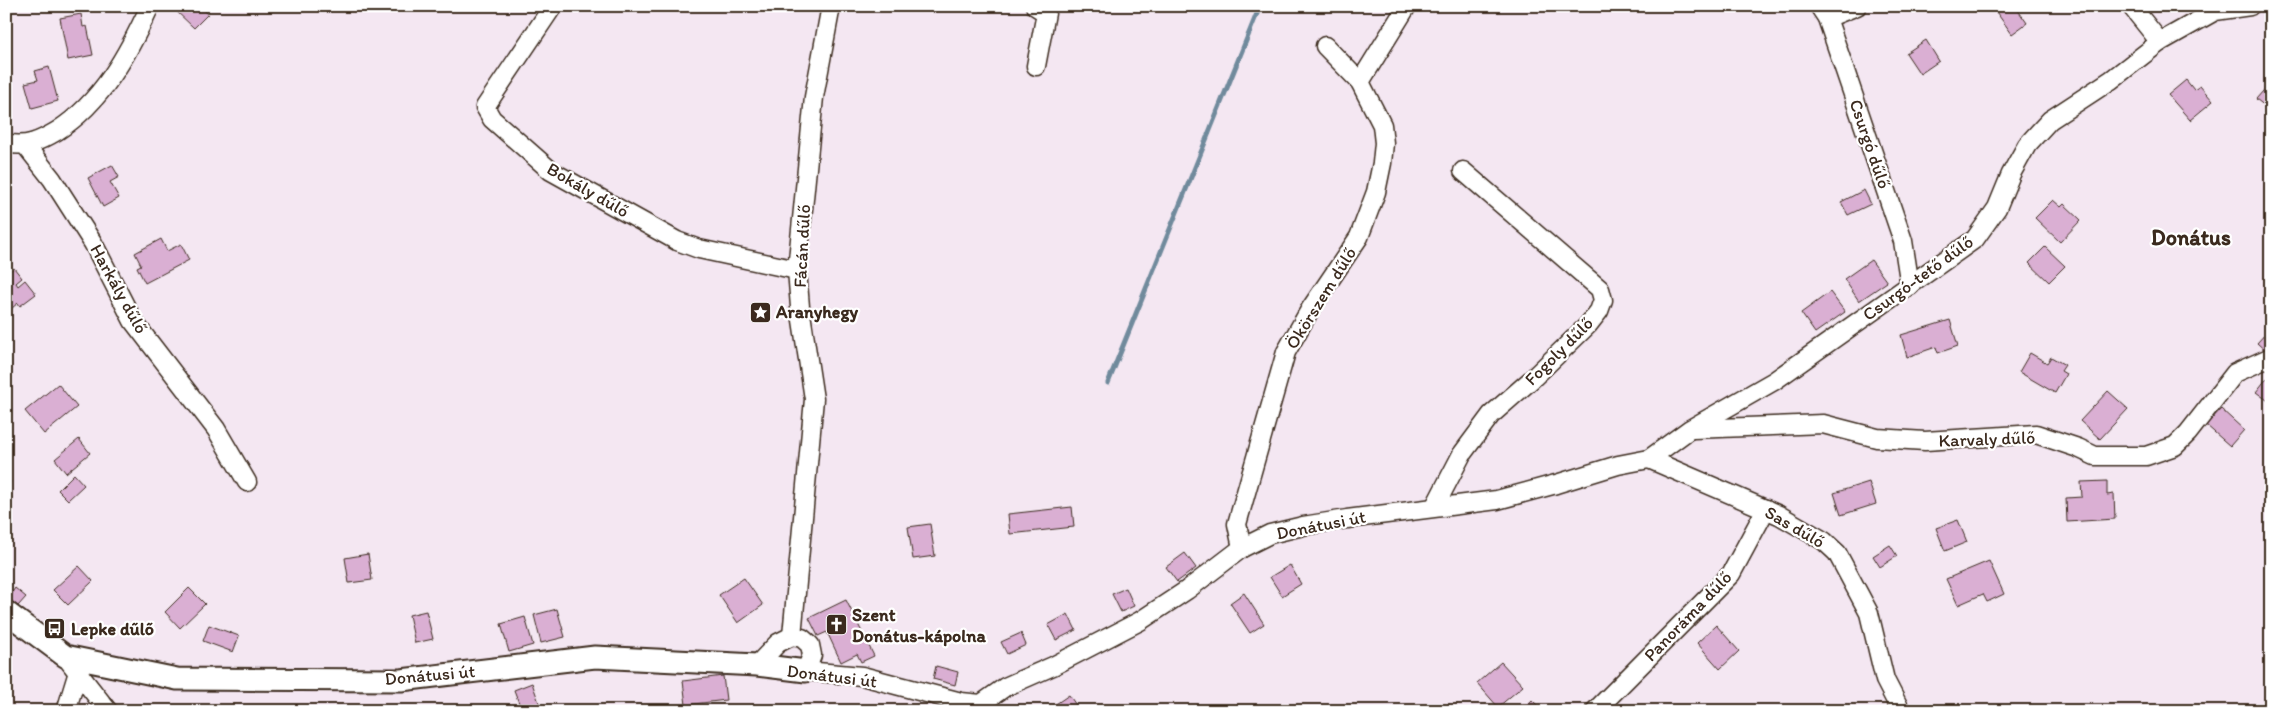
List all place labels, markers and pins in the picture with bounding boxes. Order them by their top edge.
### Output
place icon: Aranyhegy [748,300,772,324]
place label: Aranyhegy [775,301,859,323]
place label: Szent Donátus-kápolna [852,604,987,647]
church icon: Szent Donátus-kápolna [824,613,848,637]
bus stop icon: Lepke dűlő [43,617,67,641]
place label: Lepke dűlő [71,618,154,640]

